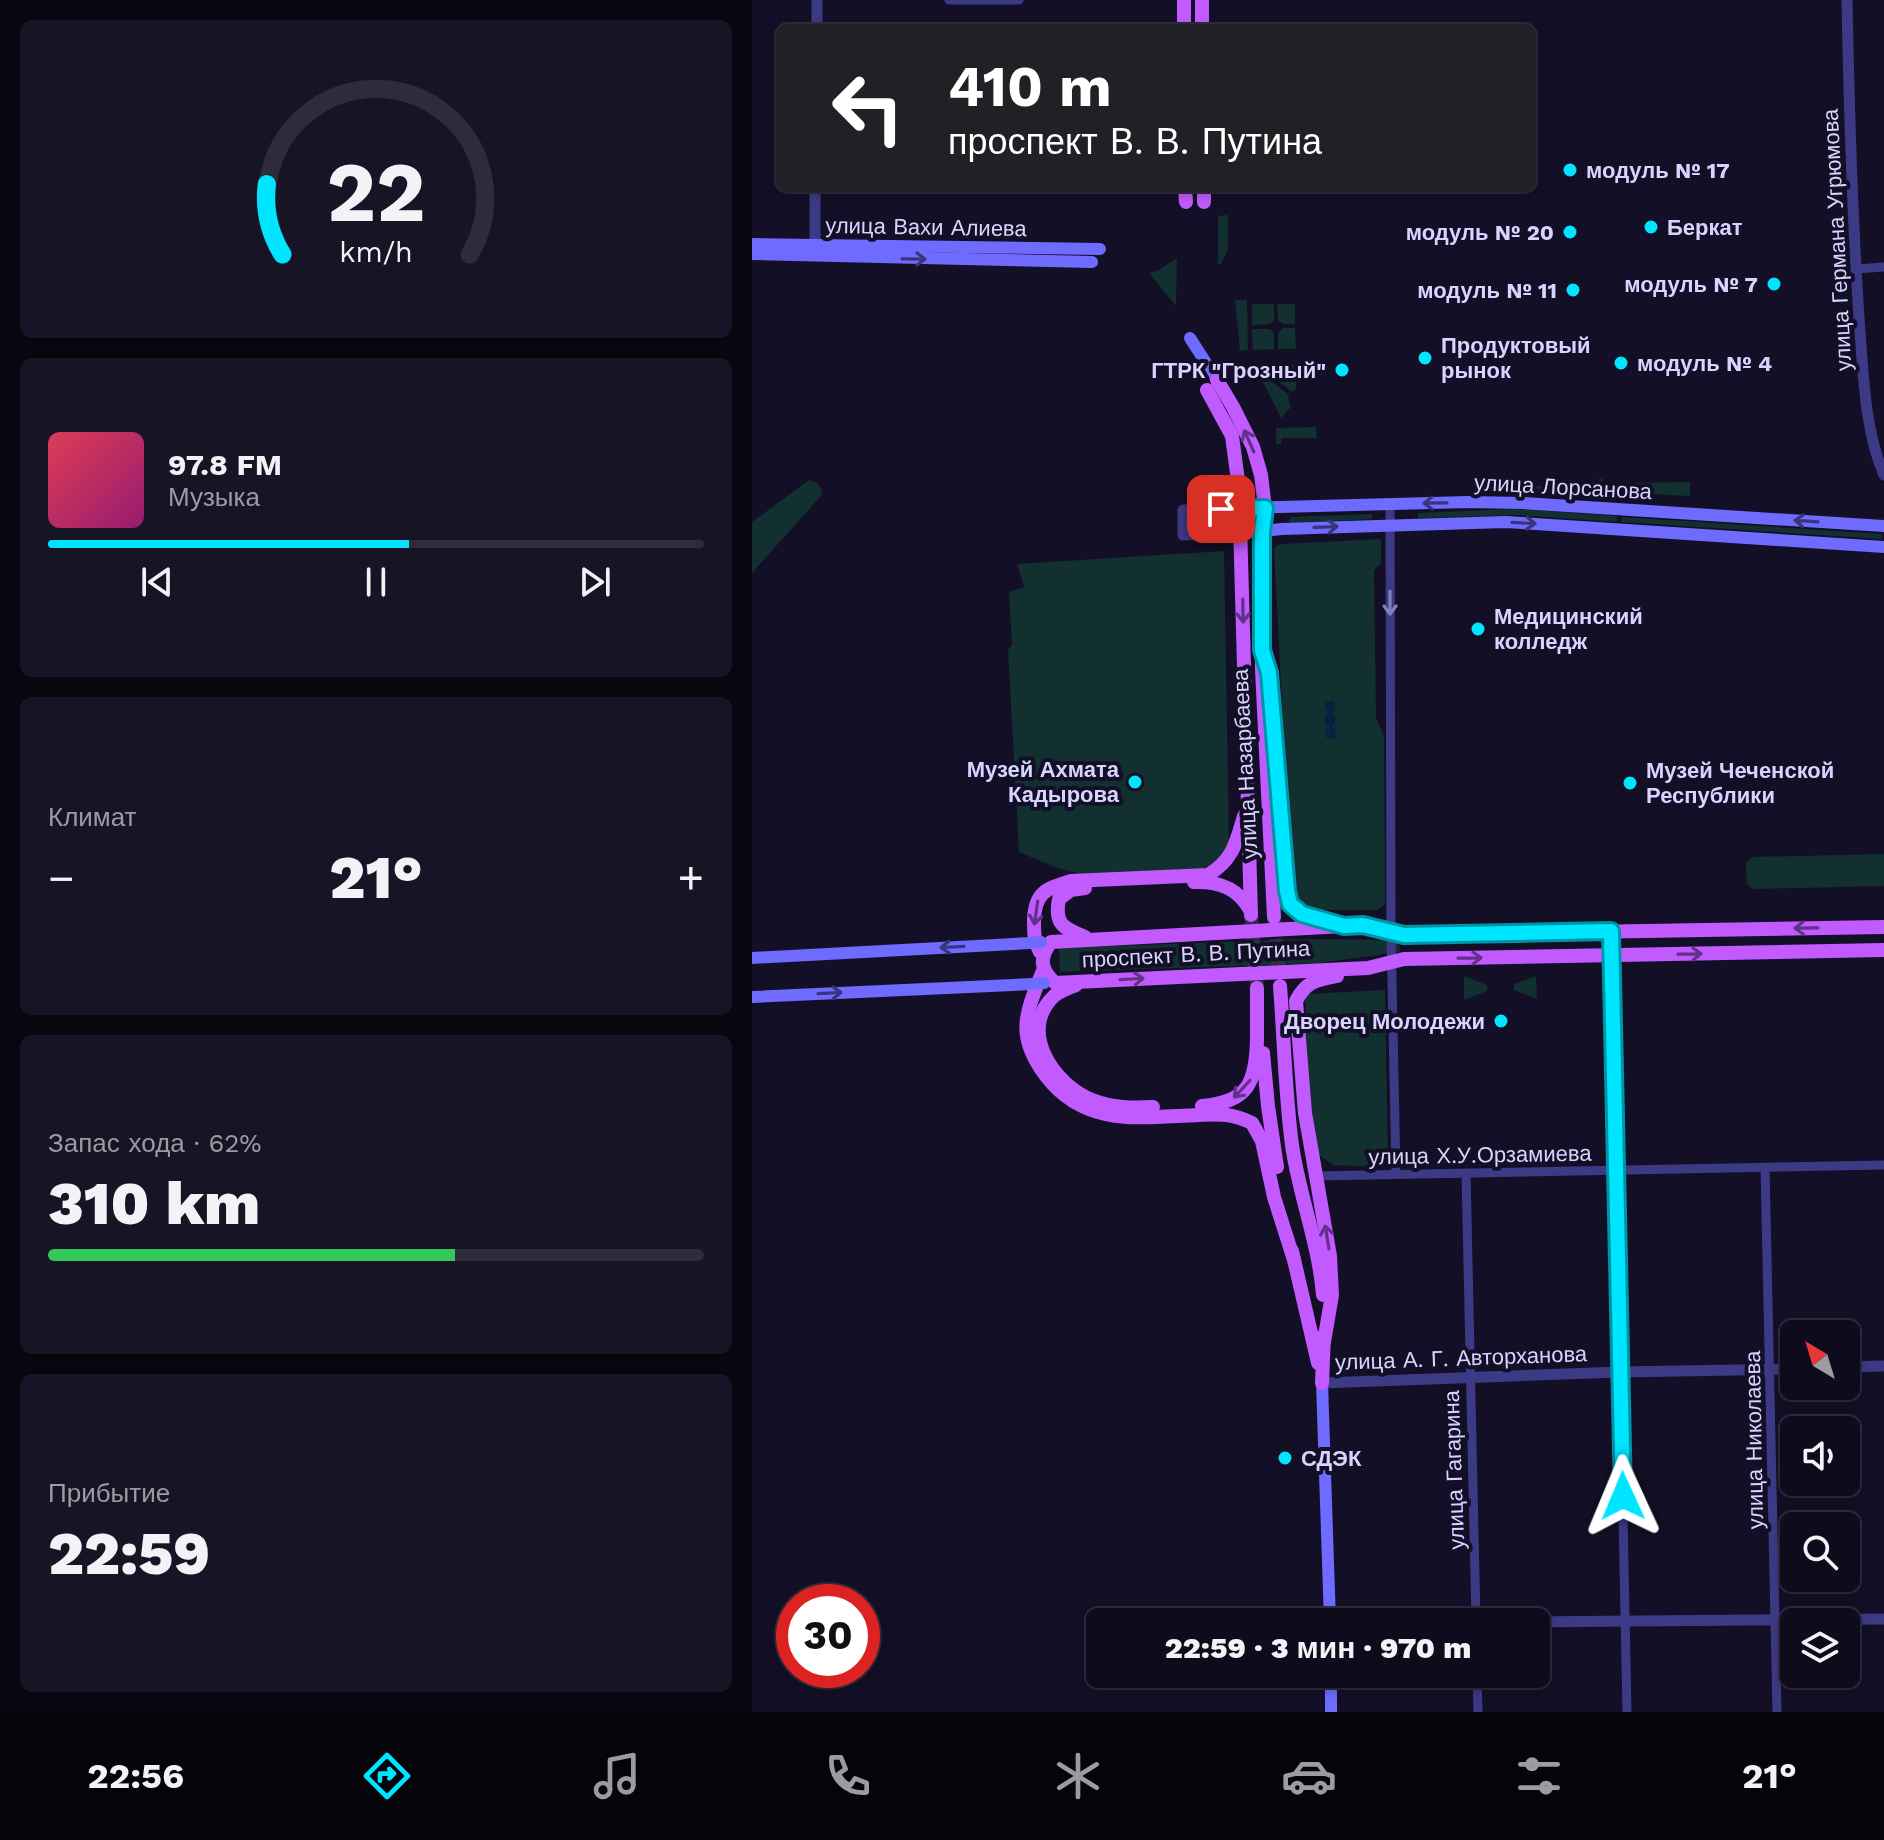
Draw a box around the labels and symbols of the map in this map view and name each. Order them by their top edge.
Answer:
street label: улица Германа Угрюмова [1818,107,1856,372]
place label: модуль № 17 [1586,158,1730,183]
marker: модуль № 17 [1561,161,1579,179]
street label: улица Вахи Алиева [825,213,1028,241]
place label: Беркат [1667,215,1743,240]
marker: Беркат [1642,218,1660,236]
place label: модуль № 20 [1406,220,1554,245]
marker: модуль № 20 [1561,223,1579,241]
one-way arrow [900,251,927,266]
place label: модуль № 7 [1624,272,1758,297]
marker: модуль № 7 [1765,275,1783,293]
place label: модуль № 11 [1417,278,1557,303]
marker: модуль № 11 [1564,281,1582,299]
place label: Продуктовый рынок [1441,333,1591,383]
marker: Продуктовый рынок [1416,349,1434,367]
place label: модуль № 4 [1637,351,1772,376]
marker: модуль № 4 [1612,354,1630,372]
place label: ГТРК "Грозный" [1151,358,1326,383]
marker: ГТРК "Грозный" [1333,361,1351,379]
one-way arrow [1241,429,1256,454]
street label: улица Лорсанова [1473,470,1653,504]
pin [1187,475,1255,543]
one-way arrow [1422,495,1449,511]
one-way arrow [1793,513,1820,528]
one-way arrow [1510,516,1537,531]
one-way arrow [1312,520,1339,535]
one-way arrow [1382,589,1398,616]
one-way arrow [1235,597,1250,624]
place label: Медицинский колледж [1494,604,1643,654]
marker: Медицинский колледж [1469,620,1487,638]
street label: улица Назарбаева [1227,667,1262,860]
place label: Музей Ахмата Кадырова [967,757,1120,807]
place label: Музей Чеченской Республики [1646,758,1834,808]
marker: Музей Ахмата Кадырова [1126,773,1144,791]
marker: Музей Чеченской Республики [1621,774,1639,792]
one-way arrow [1028,899,1043,925]
one-way arrow [1793,920,1820,936]
street label: проспект В. В. Путина [1081,935,1312,972]
one-way arrow [939,940,966,955]
one-way arrow [1676,946,1703,961]
one-way arrow [1456,950,1483,966]
one-way arrow [1119,972,1145,987]
one-way arrow [816,986,843,1001]
place label: Дворец Молодежи [1284,1009,1485,1034]
marker: Дворец Молодежи [1492,1012,1510,1030]
one-way arrow [1234,1079,1252,1099]
street label: улица Х.У.Орзамиева [1368,1141,1593,1169]
one-way arrow [1319,1225,1334,1250]
north arrow [1780,1320,1860,1400]
street label: улица А. Г. Авторханова [1335,1341,1588,1375]
street label: улица Николаева [1740,1350,1768,1530]
street label: улица Гагарина [1439,1389,1469,1550]
place label: СДЭК [1301,1446,1362,1471]
marker: СДЭК [1276,1449,1294,1467]
position arrow [1581,1454,1665,1538]
speed limit sign: 30 [776,1584,880,1688]

